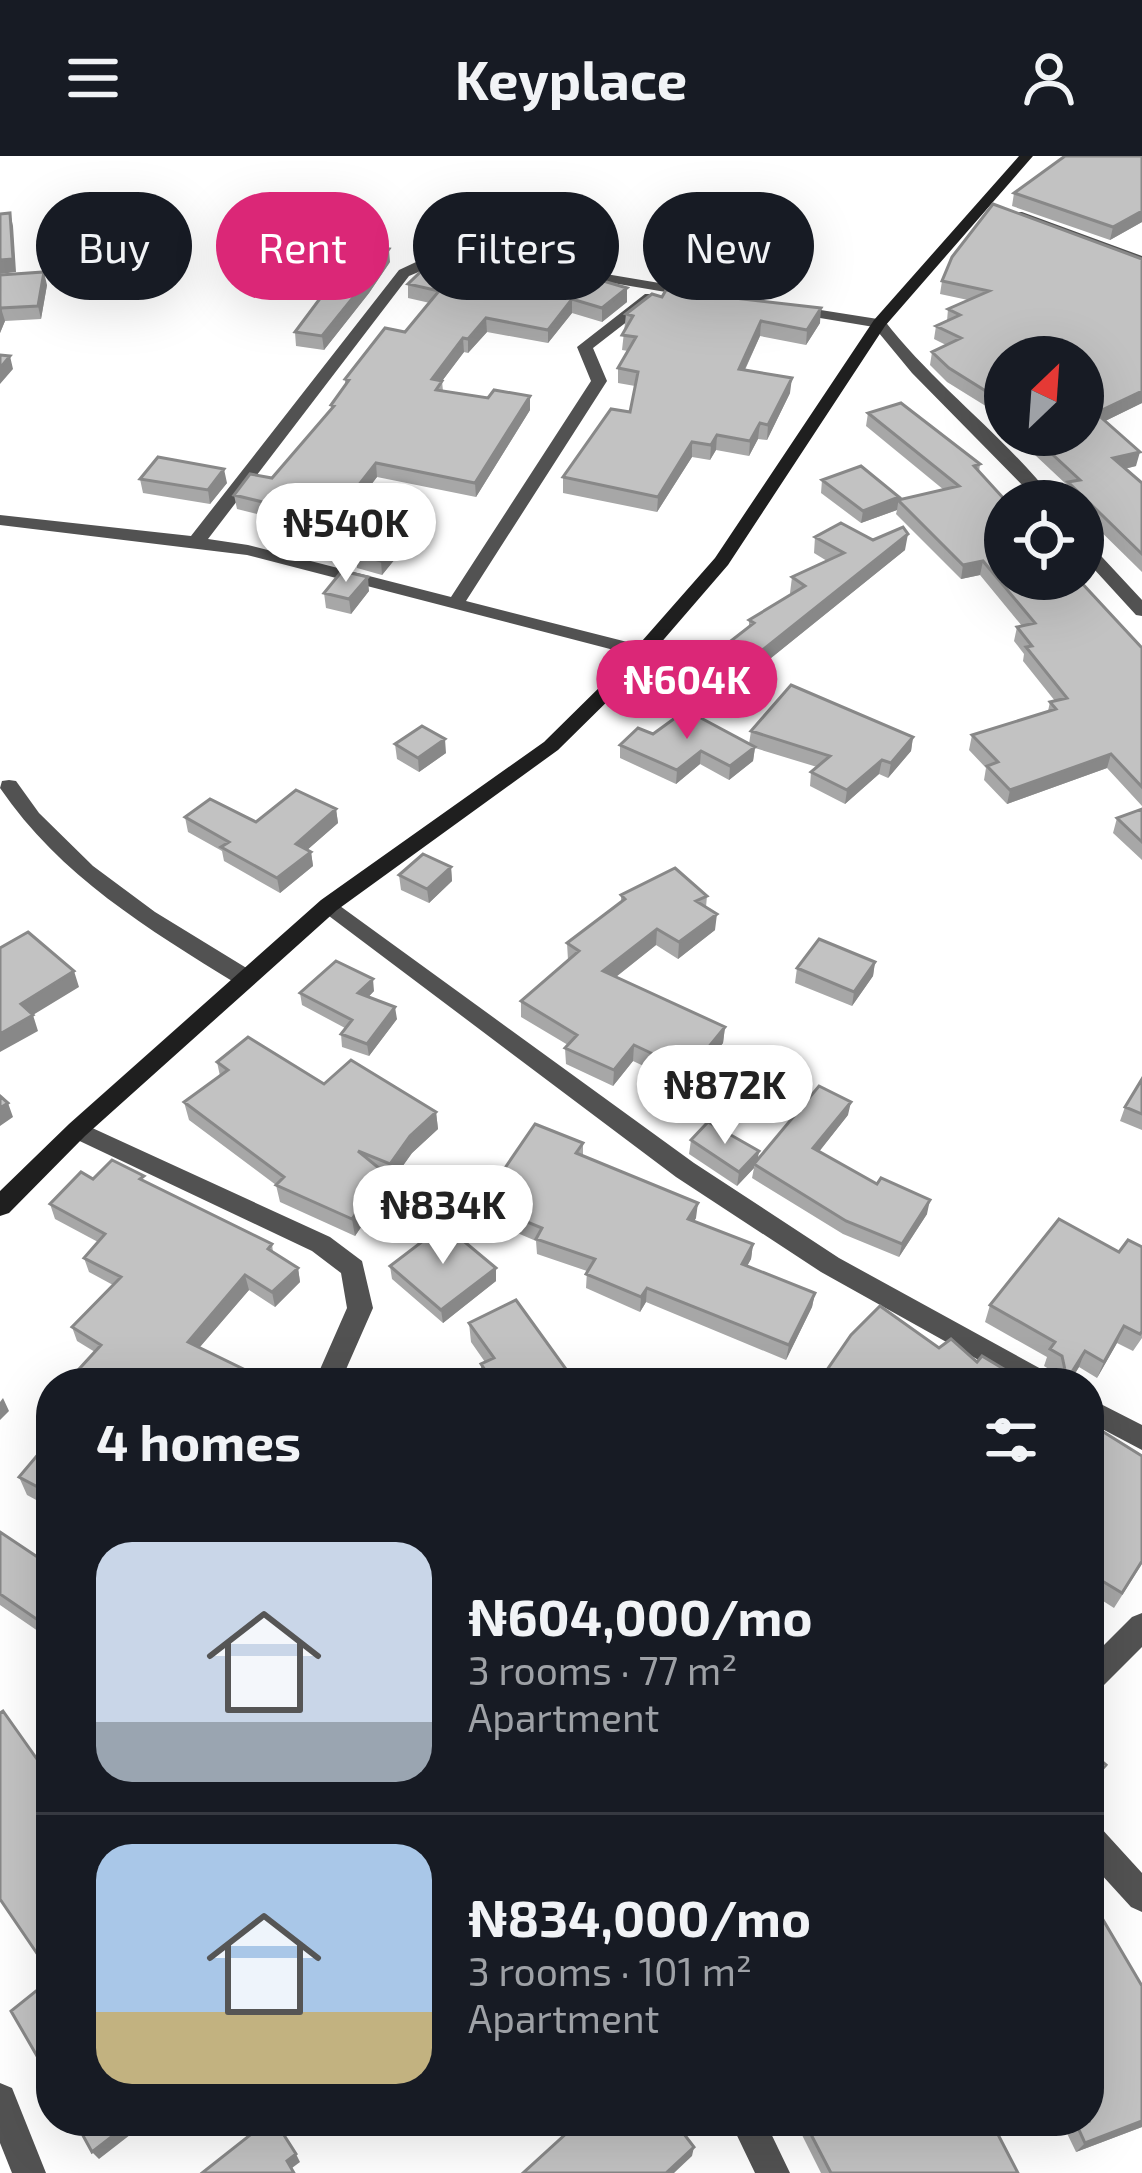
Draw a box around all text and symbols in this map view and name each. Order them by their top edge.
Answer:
icon: menu [60,45,126,111]
icon: person [1016,45,1082,111]
text: Keyplace [455,46,687,111]
chip: Buy [36,192,192,300]
chip: Rent [216,192,389,300]
chip: Filters [413,192,619,300]
chip: New [643,192,814,300]
north arrow [984,336,1104,456]
map controls [984,336,1104,600]
button: locate [984,480,1104,600]
pin: ₦540K [262,483,430,585]
text: ₦540K [283,498,409,545]
pin: ₦604K [603,640,771,742]
text: ₦604K [623,655,751,702]
pin: ₦872K [641,1045,809,1147]
text: ₦872K [664,1060,786,1107]
pin: ₦834K [359,1165,527,1267]
text: ₦834K [380,1180,506,1227]
icon: filters [978,1407,1044,1473]
text: 4 homes [96,1410,301,1471]
text: ₦604,000/mo [468,1585,813,1646]
icon: home [192,1590,336,1734]
text: 3 rooms · 77 m² [468,1646,737,1693]
text: Apartment [468,1693,659,1740]
text: ₦834,000/mo [468,1886,811,1947]
icon: home [192,1892,336,2036]
text: 3 rooms · 101 m² [468,1947,752,1994]
text: Apartment [468,1994,659,2041]

